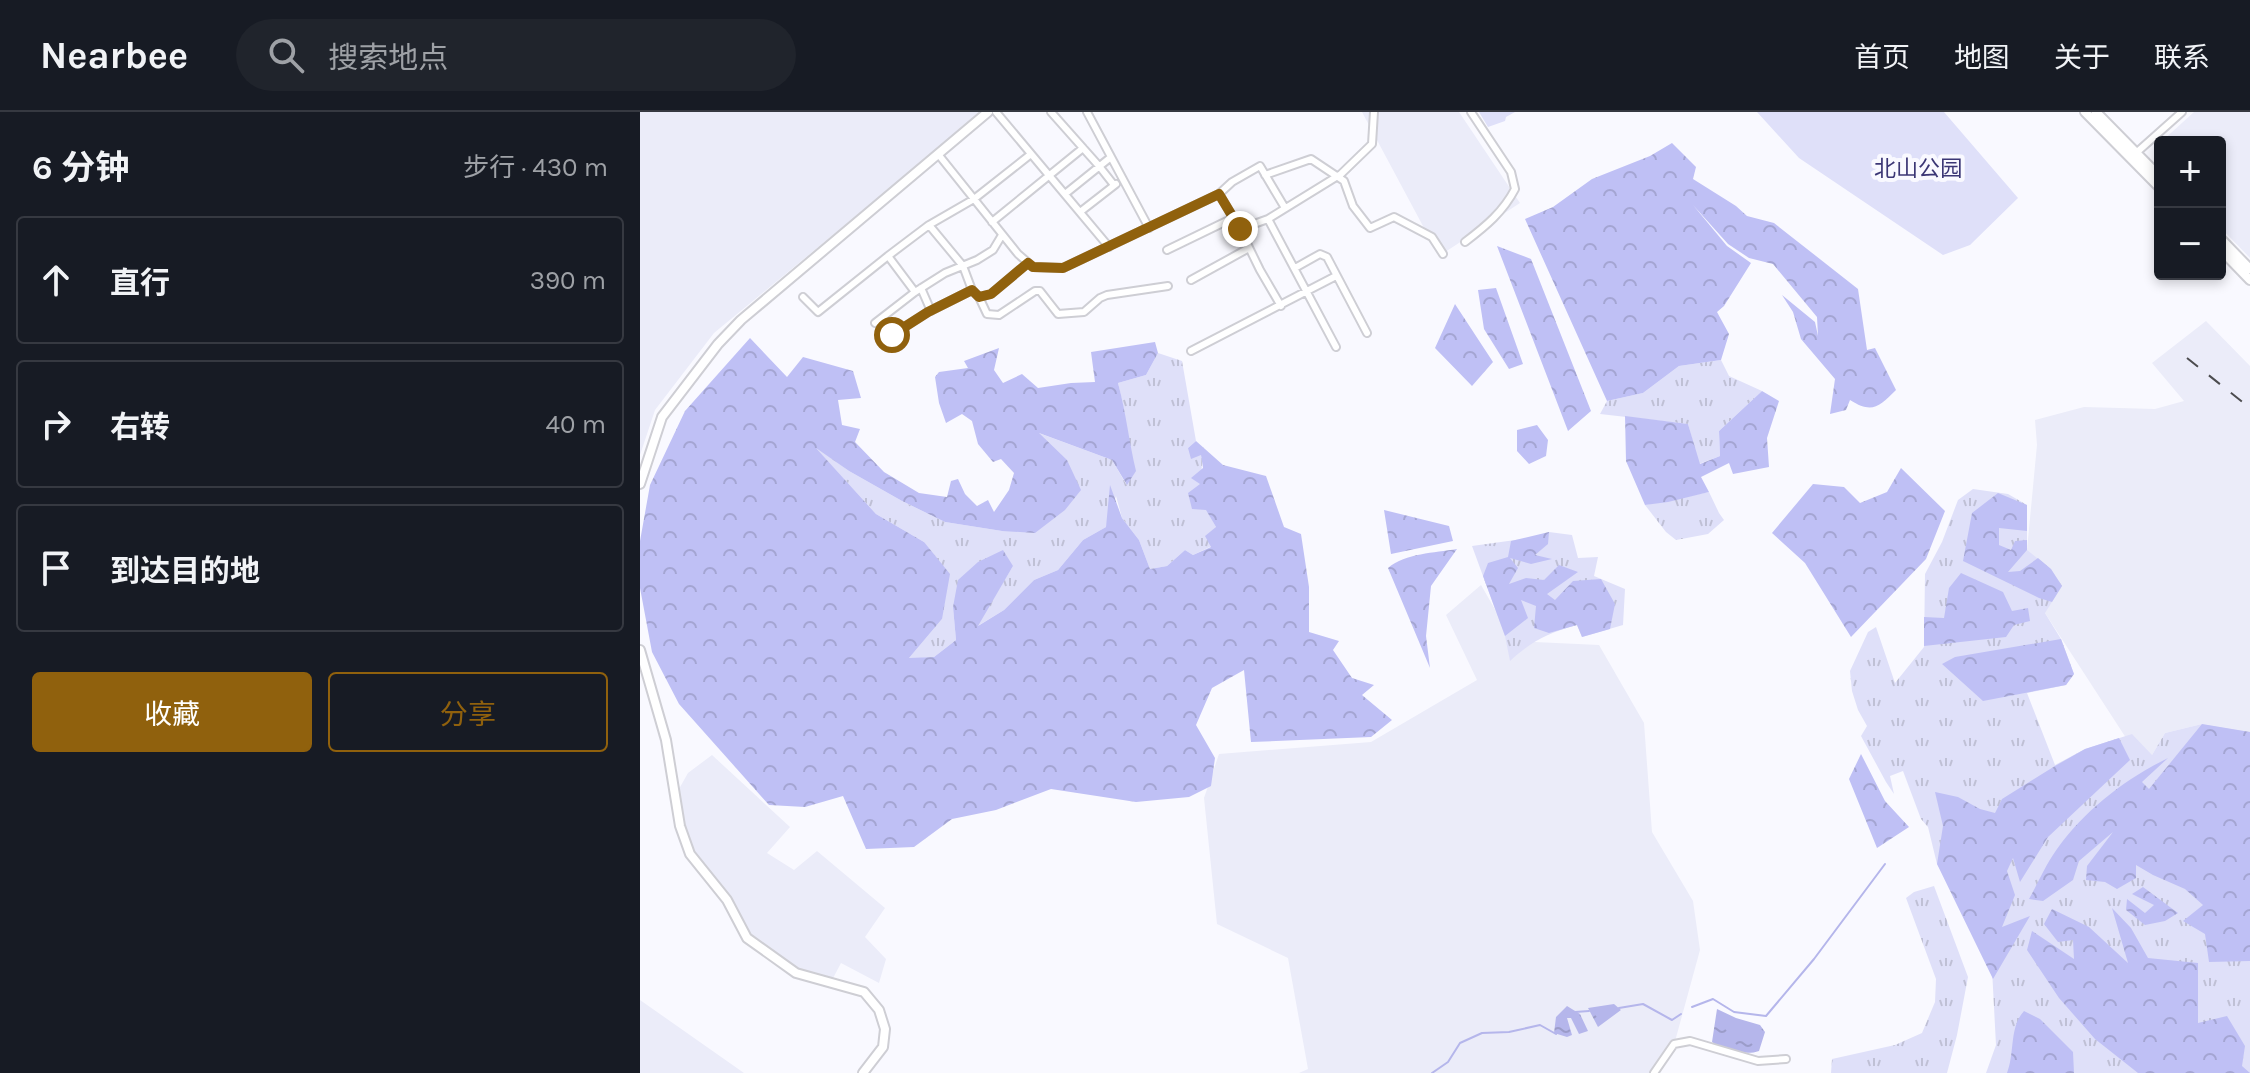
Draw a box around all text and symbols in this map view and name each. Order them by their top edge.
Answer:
search box [236,19,796,91]
text: Nearbee [40,33,188,78]
icon: search [264,33,308,77]
text: 搜索地点 [328,40,448,76]
text: 首页 [1854,41,1910,74]
text: 地图 [1954,41,2010,74]
text: 关于 [2054,41,2110,74]
text: 联系 [2154,41,2210,74]
map controls [2154,136,2226,280]
button: + [2154,136,2226,208]
text: 6 分钟 [32,148,129,188]
text: 步行 · 430 m [463,152,608,183]
park label: 北山公园 [1874,156,1962,182]
button: − [2154,208,2226,280]
route end [1222,211,1258,247]
icon: ahead [34,258,78,302]
text: 直行 [110,265,170,301]
text: 390 m [530,265,606,296]
route start [874,317,910,353]
icon: right [34,402,78,446]
text: 右转 [110,409,170,445]
text: 40 m [546,409,606,440]
icon: arrive [34,546,78,590]
text: 到达目的地 [110,553,260,589]
button: 收藏 [32,672,312,752]
button: 分享 [328,672,608,752]

